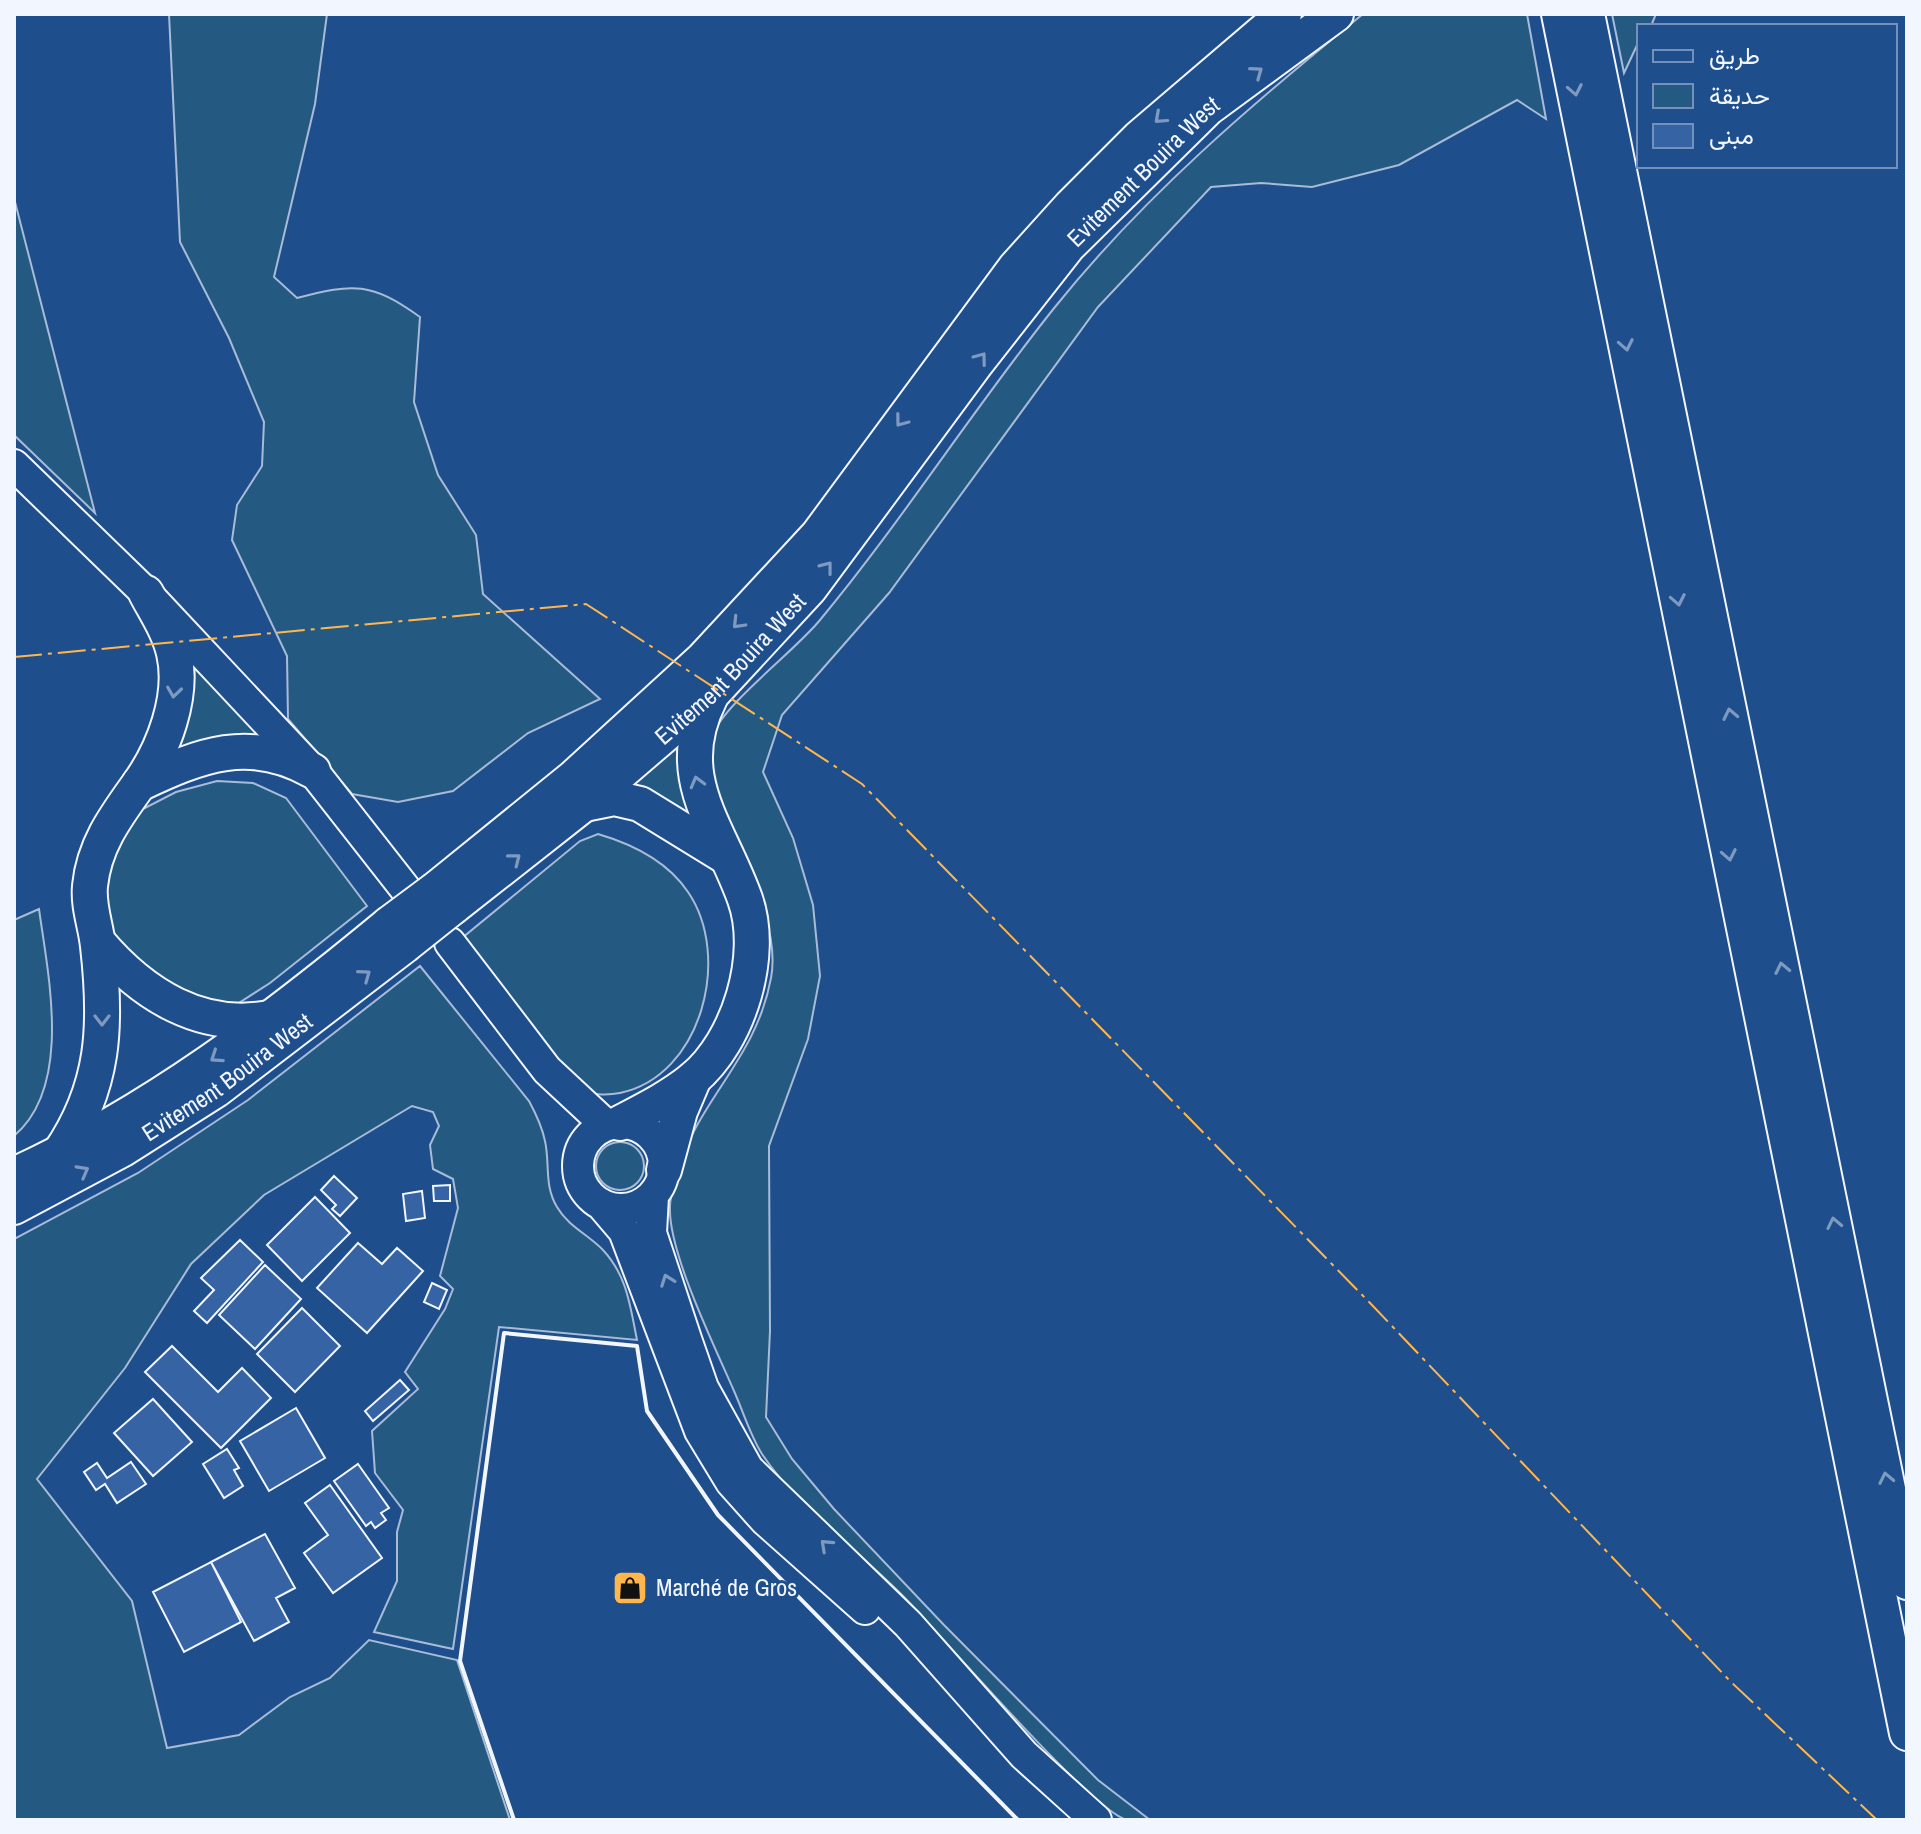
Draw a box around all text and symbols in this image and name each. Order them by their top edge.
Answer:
legend [1637,24,1897,168]
text: طريق [1709,39,1760,71]
one-way arrow [1249,67,1263,81]
text: حديقة [1709,79,1770,111]
one-way arrow [1565,84,1582,97]
street label: Evitement Bouira West [1059,88,1226,253]
one-way arrow [1155,109,1170,123]
text: مبنى [1709,119,1754,151]
one-way arrow [1617,338,1634,352]
one-way arrow [971,352,985,367]
one-way arrow [896,413,910,427]
one-way arrow [817,562,832,577]
street label: Evitement Bouira West [647,585,813,751]
one-way arrow [1668,593,1685,607]
one-way arrow [732,614,747,628]
one-way arrow [166,685,183,699]
one-way arrow [1722,707,1739,721]
one-way arrow [690,775,707,789]
one-way arrow [1720,848,1737,862]
one-way arrow [506,854,521,868]
one-way arrow [1774,962,1791,976]
one-way arrow [357,971,371,985]
street label: Evitement Bouira West [135,1005,319,1148]
one-way arrow [93,1014,111,1027]
one-way arrow [211,1048,225,1063]
one-way arrow [74,1165,89,1181]
one-way arrow [1826,1217,1843,1230]
one-way arrow [660,1273,677,1287]
one-way arrow [1878,1472,1895,1485]
one-way arrow [820,1541,835,1555]
shop icon: Marché de Gros [611,1569,649,1607]
place label: Marché de Gros [656,1571,797,1603]

